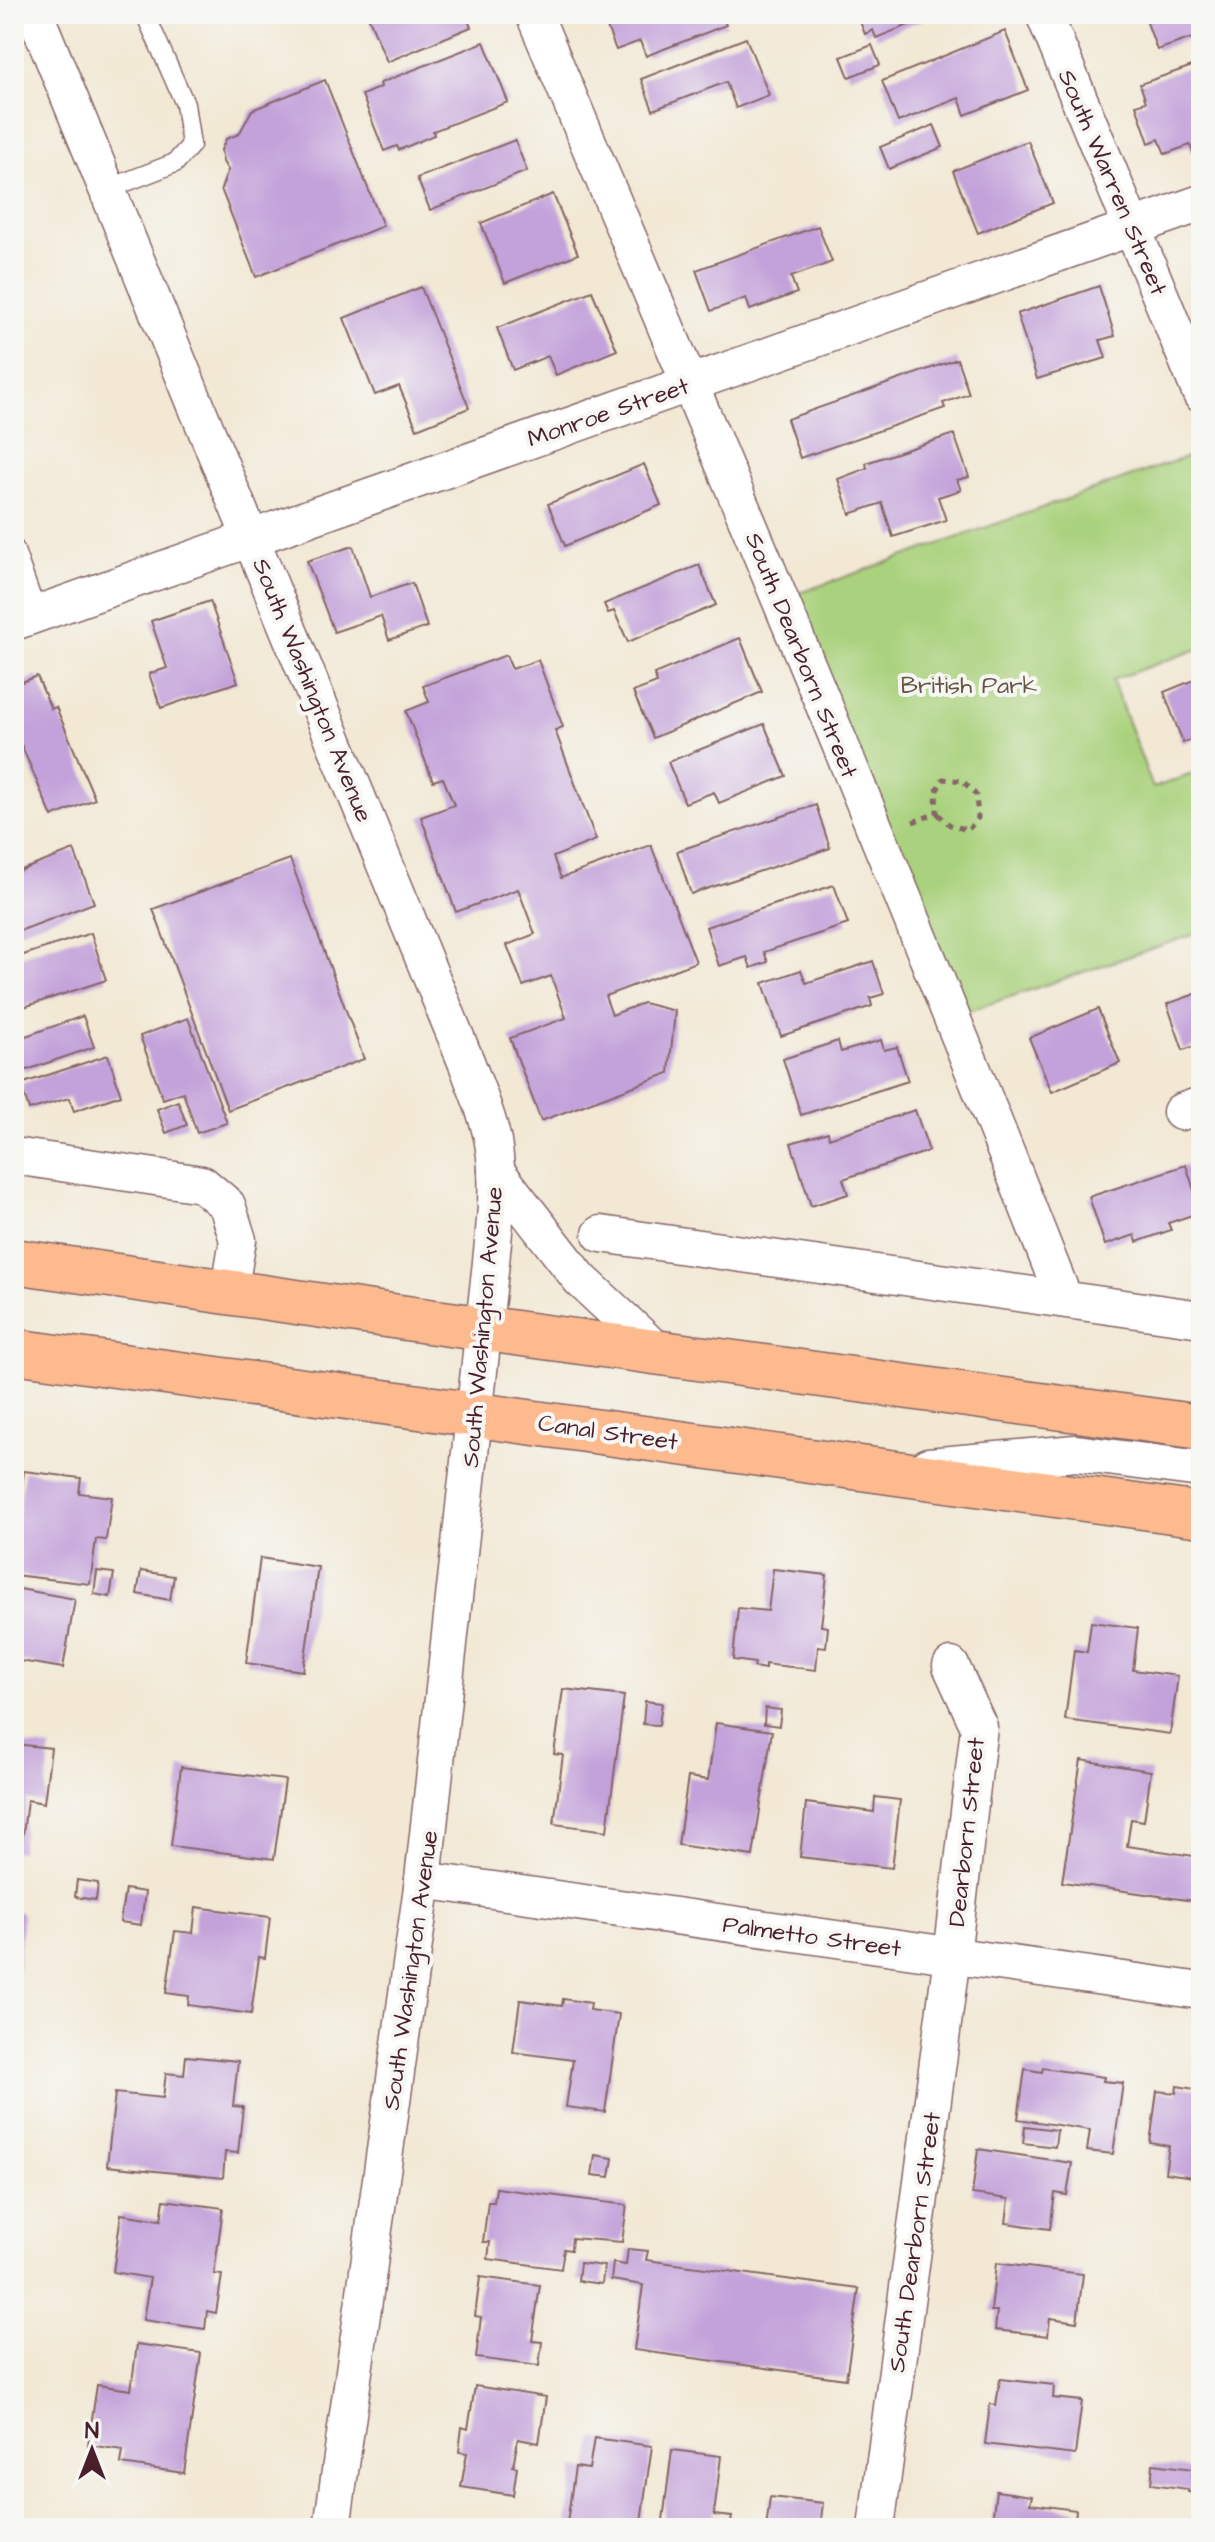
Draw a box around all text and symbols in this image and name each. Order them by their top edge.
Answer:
street label: South Warren Street [1049,64,1175,301]
street label: Monroe Street [523,369,694,456]
street label: South Dearborn Street [736,527,866,784]
street label: South Washington Avenue [243,553,381,828]
park label: British Park [901,669,1037,703]
street label: South Washington Avenue [454,1185,513,1469]
street label: Canal Street [536,1406,680,1460]
street label: Dearborn Street [940,1736,994,1928]
street label: South Washington Avenue [375,1828,448,2112]
street label: Palmetto Street [721,1908,903,1966]
street label: South Dearborn Street [880,2110,950,2374]
north arrow [52,2410,132,2490]
text: N [85,2416,99,2447]

